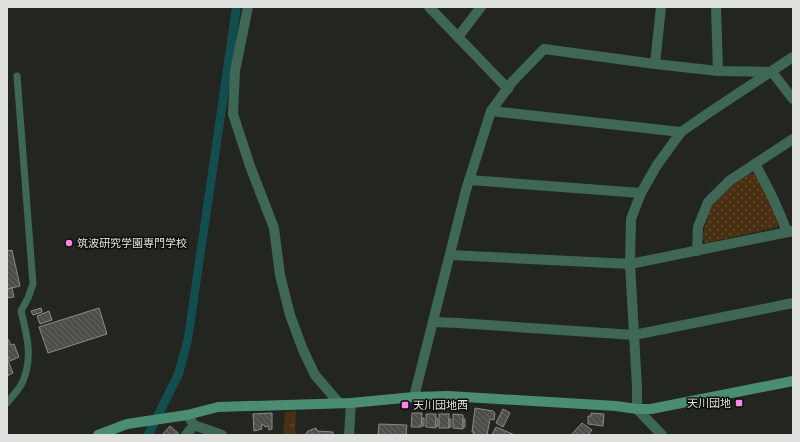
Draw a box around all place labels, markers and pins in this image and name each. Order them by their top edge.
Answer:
place label: 筑波研究学園専門学校 [77,237,187,250]
marker: 筑波研究学園専門学校 [64,238,74,248]
place label: 天川団地 [687,397,731,410]
marker: 天川団地 [734,398,744,408]
place label: 天川団地西 [413,399,468,412]
marker: 天川団地西 [400,400,410,410]

